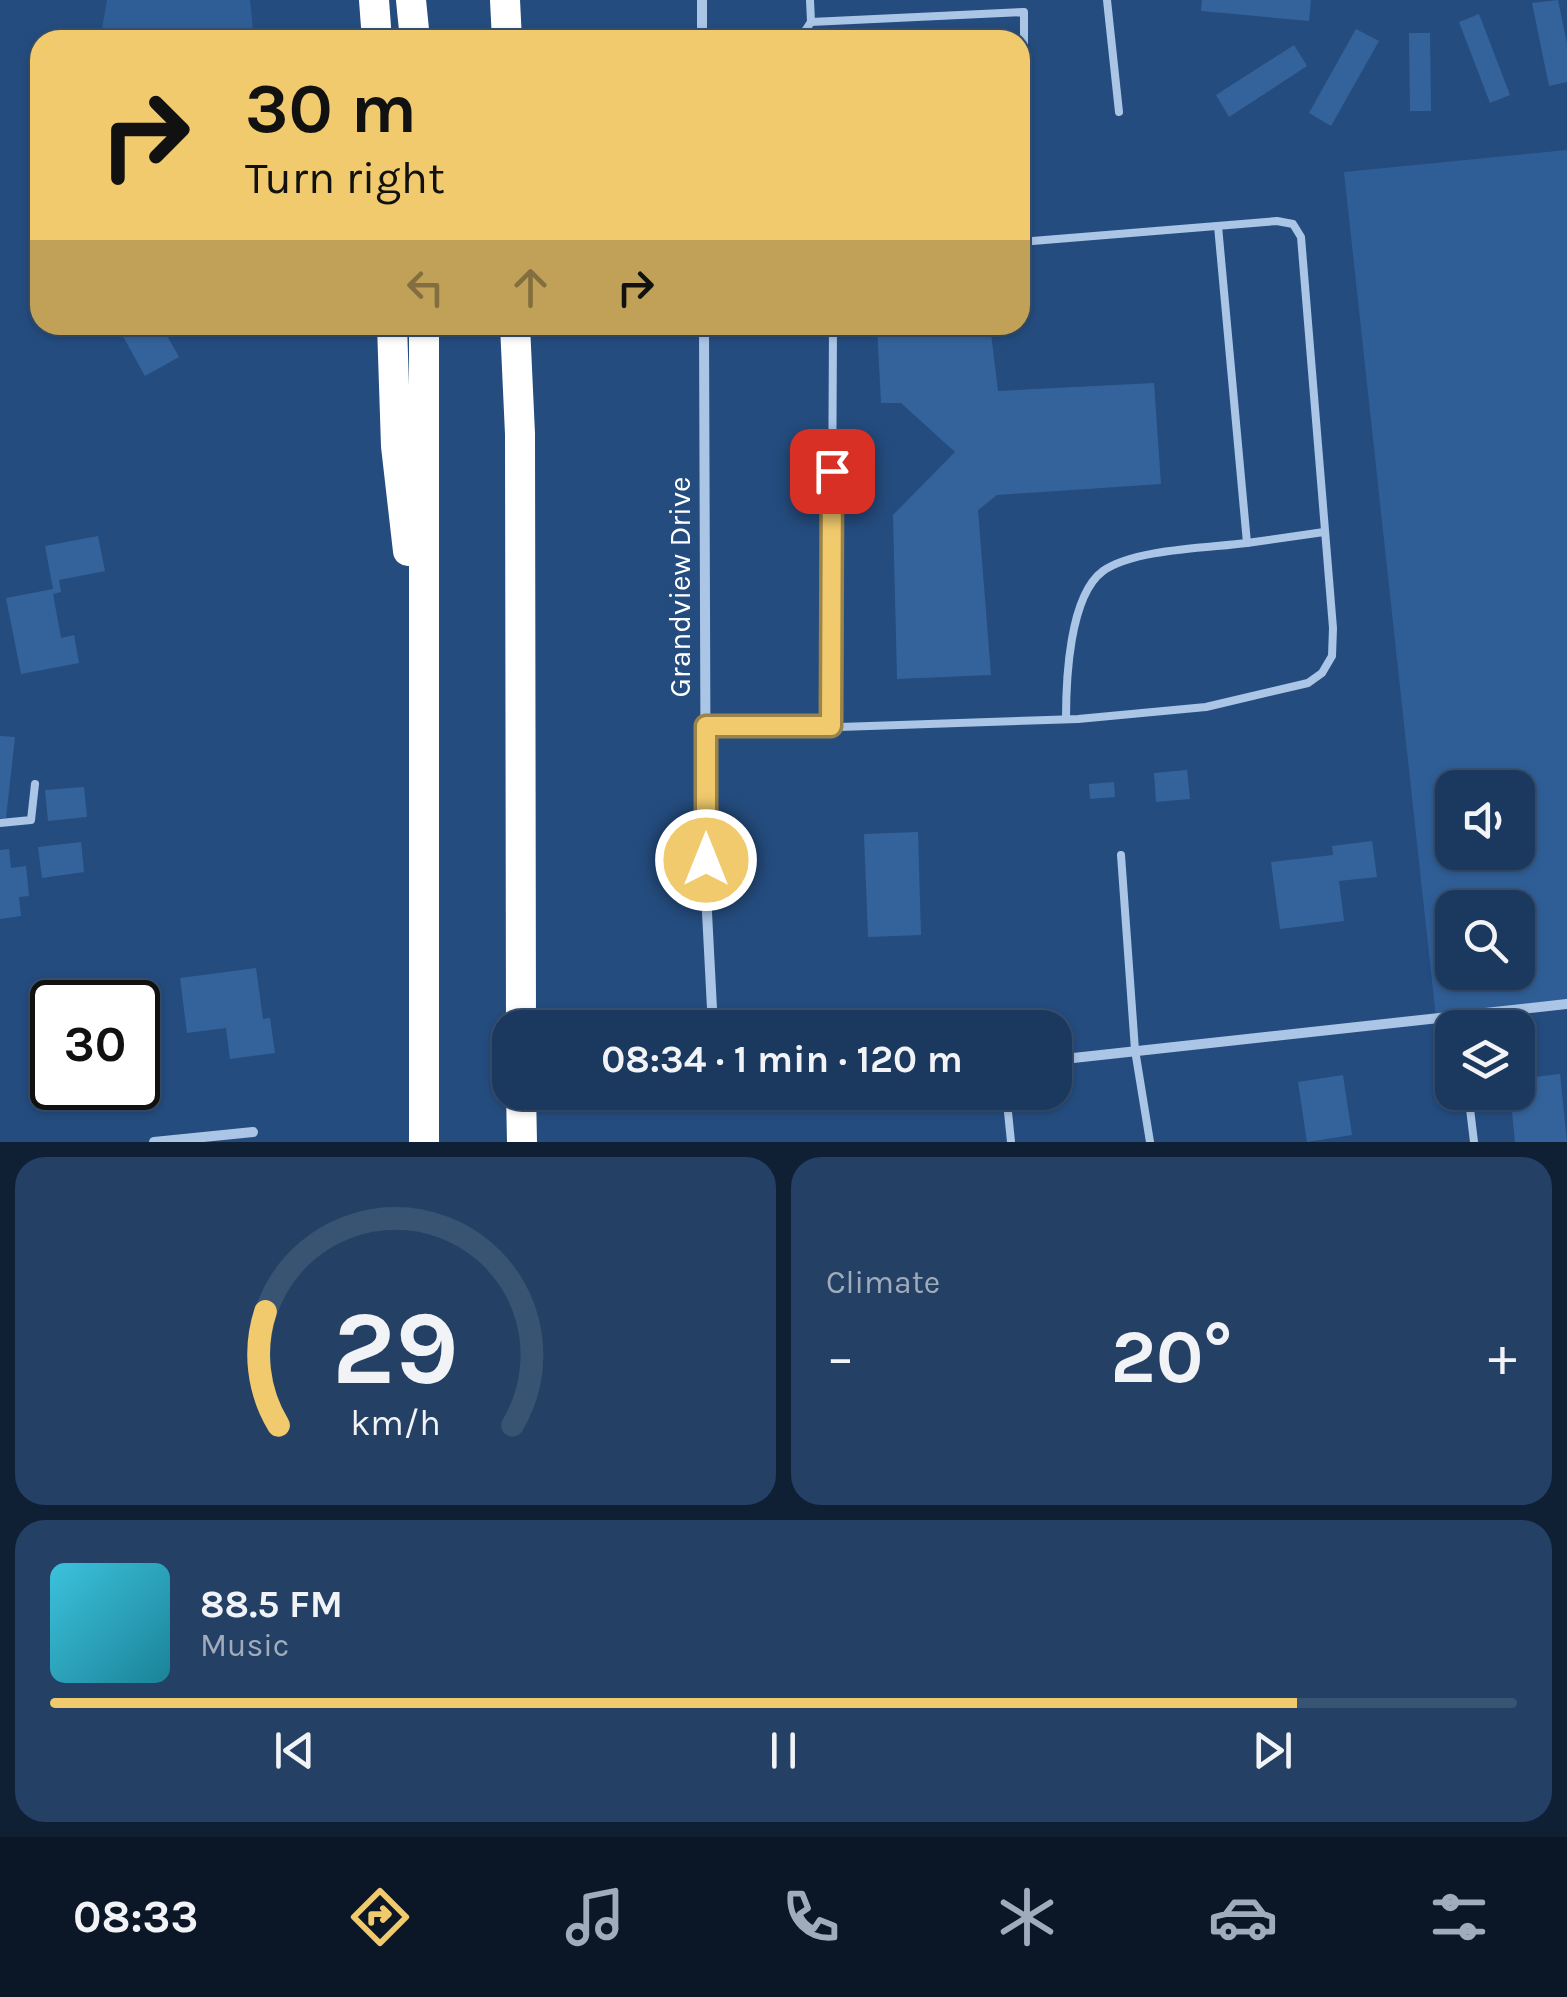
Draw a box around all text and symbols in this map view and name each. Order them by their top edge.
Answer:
text: 30 m [245,68,417,150]
icon: right [80,70,210,200]
text: Turn right [245,152,445,204]
icon: left [398,260,453,315]
icon: ahead [503,260,558,315]
icon: right [608,260,663,315]
pin [790,429,875,514]
icon: arrive [805,444,860,499]
street label: Grandview Drive [662,477,698,697]
map controls [1435,770,1535,1110]
button: sound [1435,770,1535,870]
position arrow [654,808,758,912]
button: search [1435,890,1535,990]
speed limit sign: 30 [30,980,160,1110]
button: layers [1435,1010,1535,1110]
text: 08:34 · 1 min · 120 m [601,1037,963,1082]
text: Climate [826,1264,940,1301]
text: 29 [332,1288,459,1409]
text: 20° [1111,1313,1232,1401]
text: − [826,1325,855,1389]
text: + [1488,1325,1517,1389]
text: km/h [350,1402,441,1444]
text: 88.5 FM [200,1582,343,1627]
text: Music [200,1627,289,1664]
icon: previous [267,1723,322,1778]
icon: pause [756,1723,811,1778]
icon: next [1245,1723,1300,1778]
icon: directions [345,1882,415,1952]
icon: music [560,1882,630,1952]
icon: phone [776,1882,846,1952]
icon: climate [992,1882,1062,1952]
icon: car [1208,1882,1278,1952]
icon: filters [1424,1882,1494,1952]
text: 08:33 [73,1891,199,1943]

